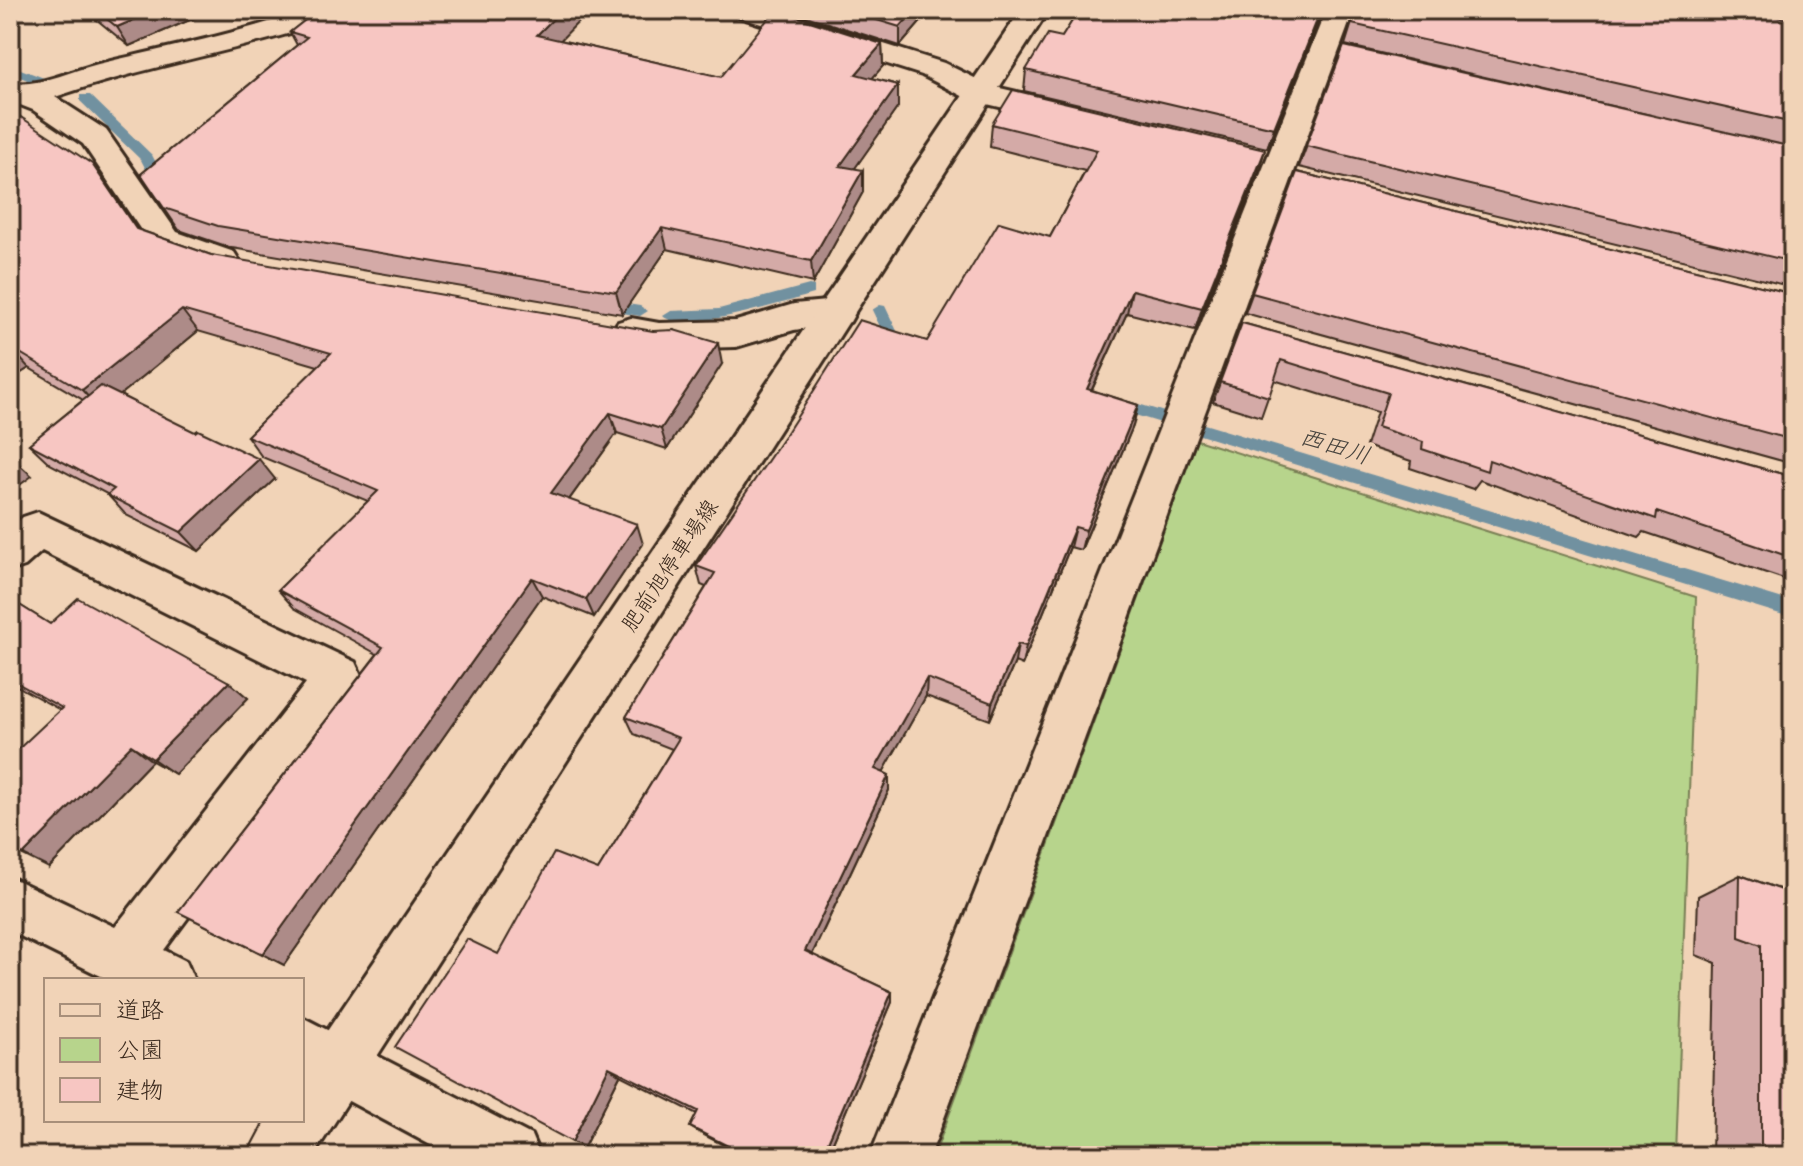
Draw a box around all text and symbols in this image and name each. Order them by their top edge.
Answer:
water label: 西田川 [1294,418,1375,477]
street label: 肥前旭停車場線 [614,493,729,640]
legend [44,978,304,1122]
text: 道路 [116,992,164,1031]
text: 公園 [116,1032,164,1071]
text: 建物 [116,1072,164,1111]

